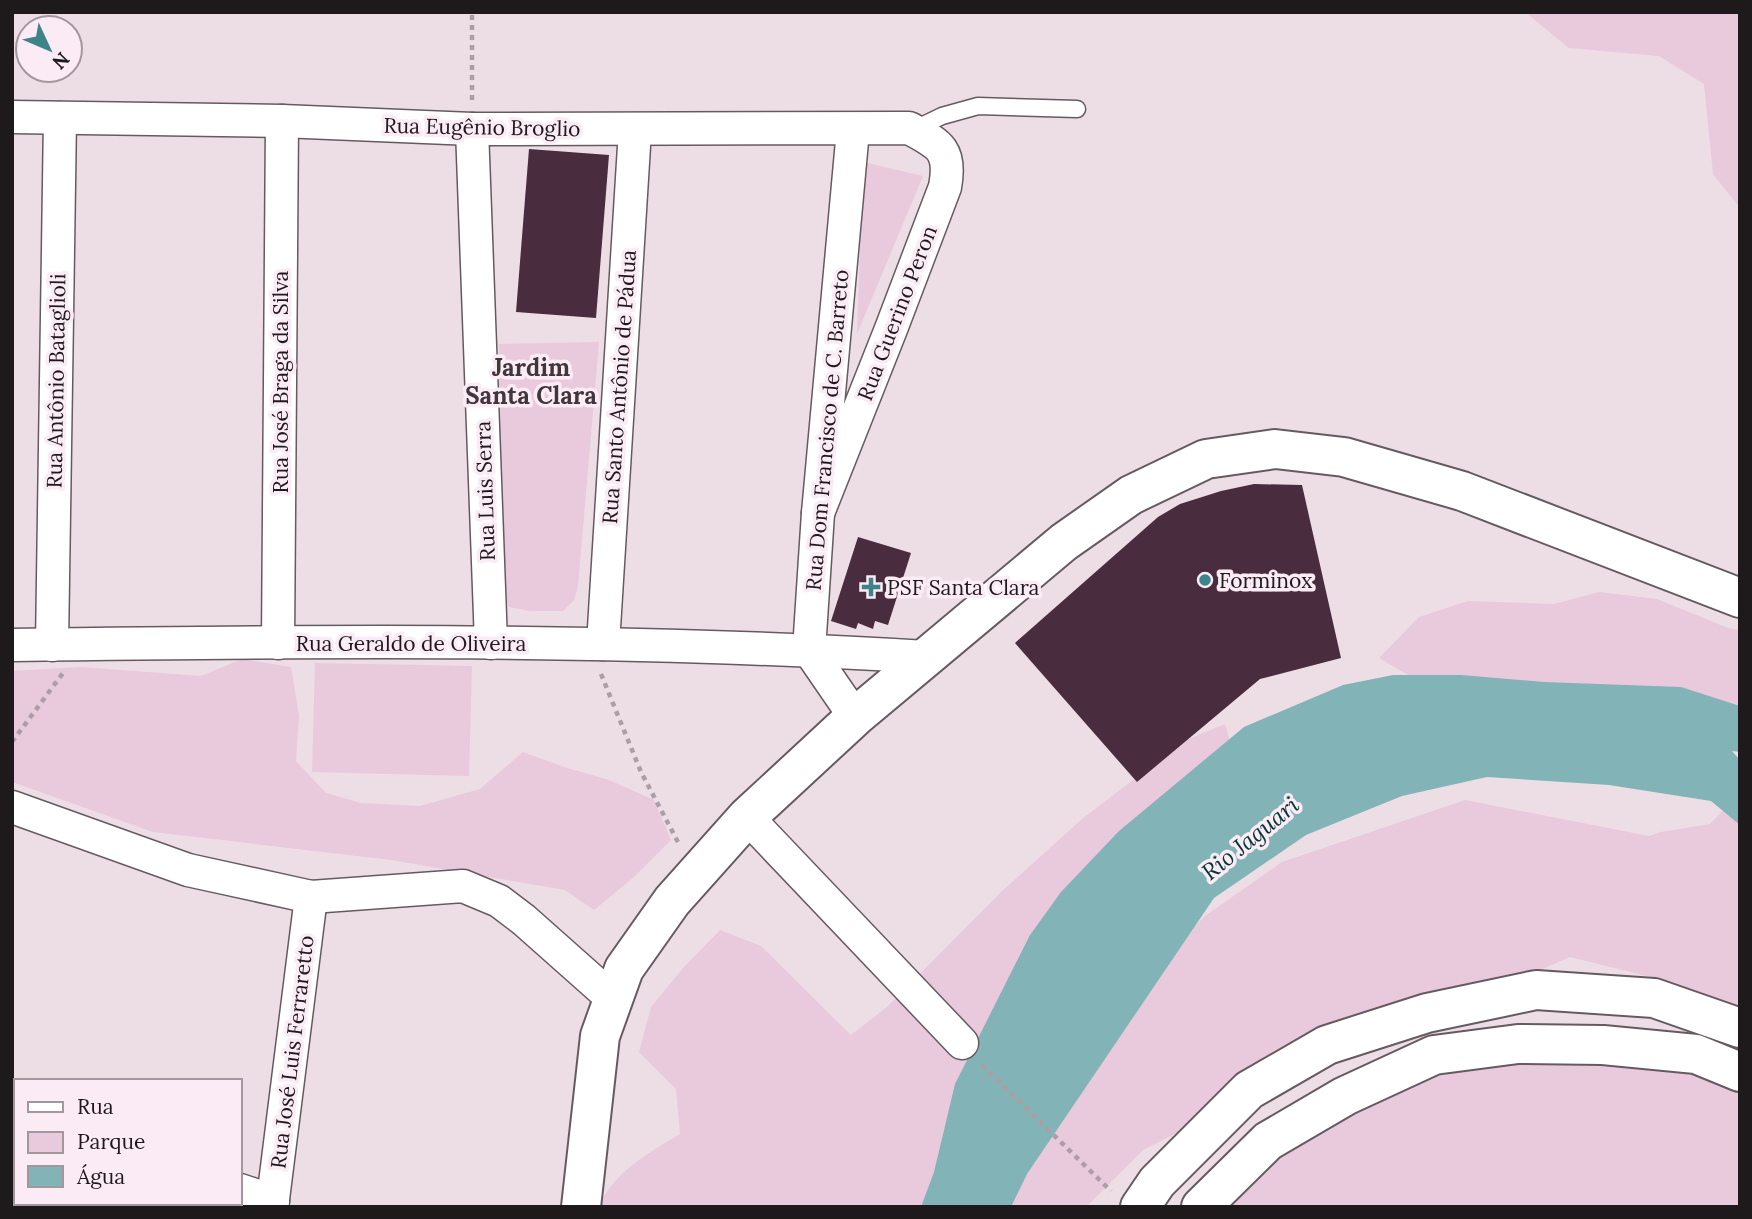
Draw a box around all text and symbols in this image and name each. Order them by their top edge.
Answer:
north arrow [14,14,84,84]
text: N [47,47,75,75]
street label: Rua Eugênio Broglio [383,112,581,142]
street label: Rua Guerino Peron [851,221,943,404]
street label: Rua Santo Antônio de Pádua [596,249,642,525]
street label: Rua Dom Francisco de C. Barreto [800,268,854,592]
street label: Rua José Braga da Silva [267,270,294,493]
street label: Rua Antônio Bataglioli [41,273,71,489]
district label: Jardim Santa Clara [465,352,597,411]
street label: Rua Luis Serra [469,420,501,561]
place label: Forminox [1219,567,1312,594]
marker: Forminox [1197,572,1213,588]
place label: PSF Santa Clara [887,574,1040,601]
marker: PSF Santa Clara [861,577,881,597]
street label: Rua Geraldo de Oliveira [296,630,526,657]
water label: Rio Jaguari [1196,790,1305,886]
street label: Rua José Luis Ferraretto [264,934,320,1170]
legend [14,1079,242,1205]
text: Rua [77,1093,114,1120]
text: Parque [77,1128,145,1155]
text: Água [76,1163,125,1190]

